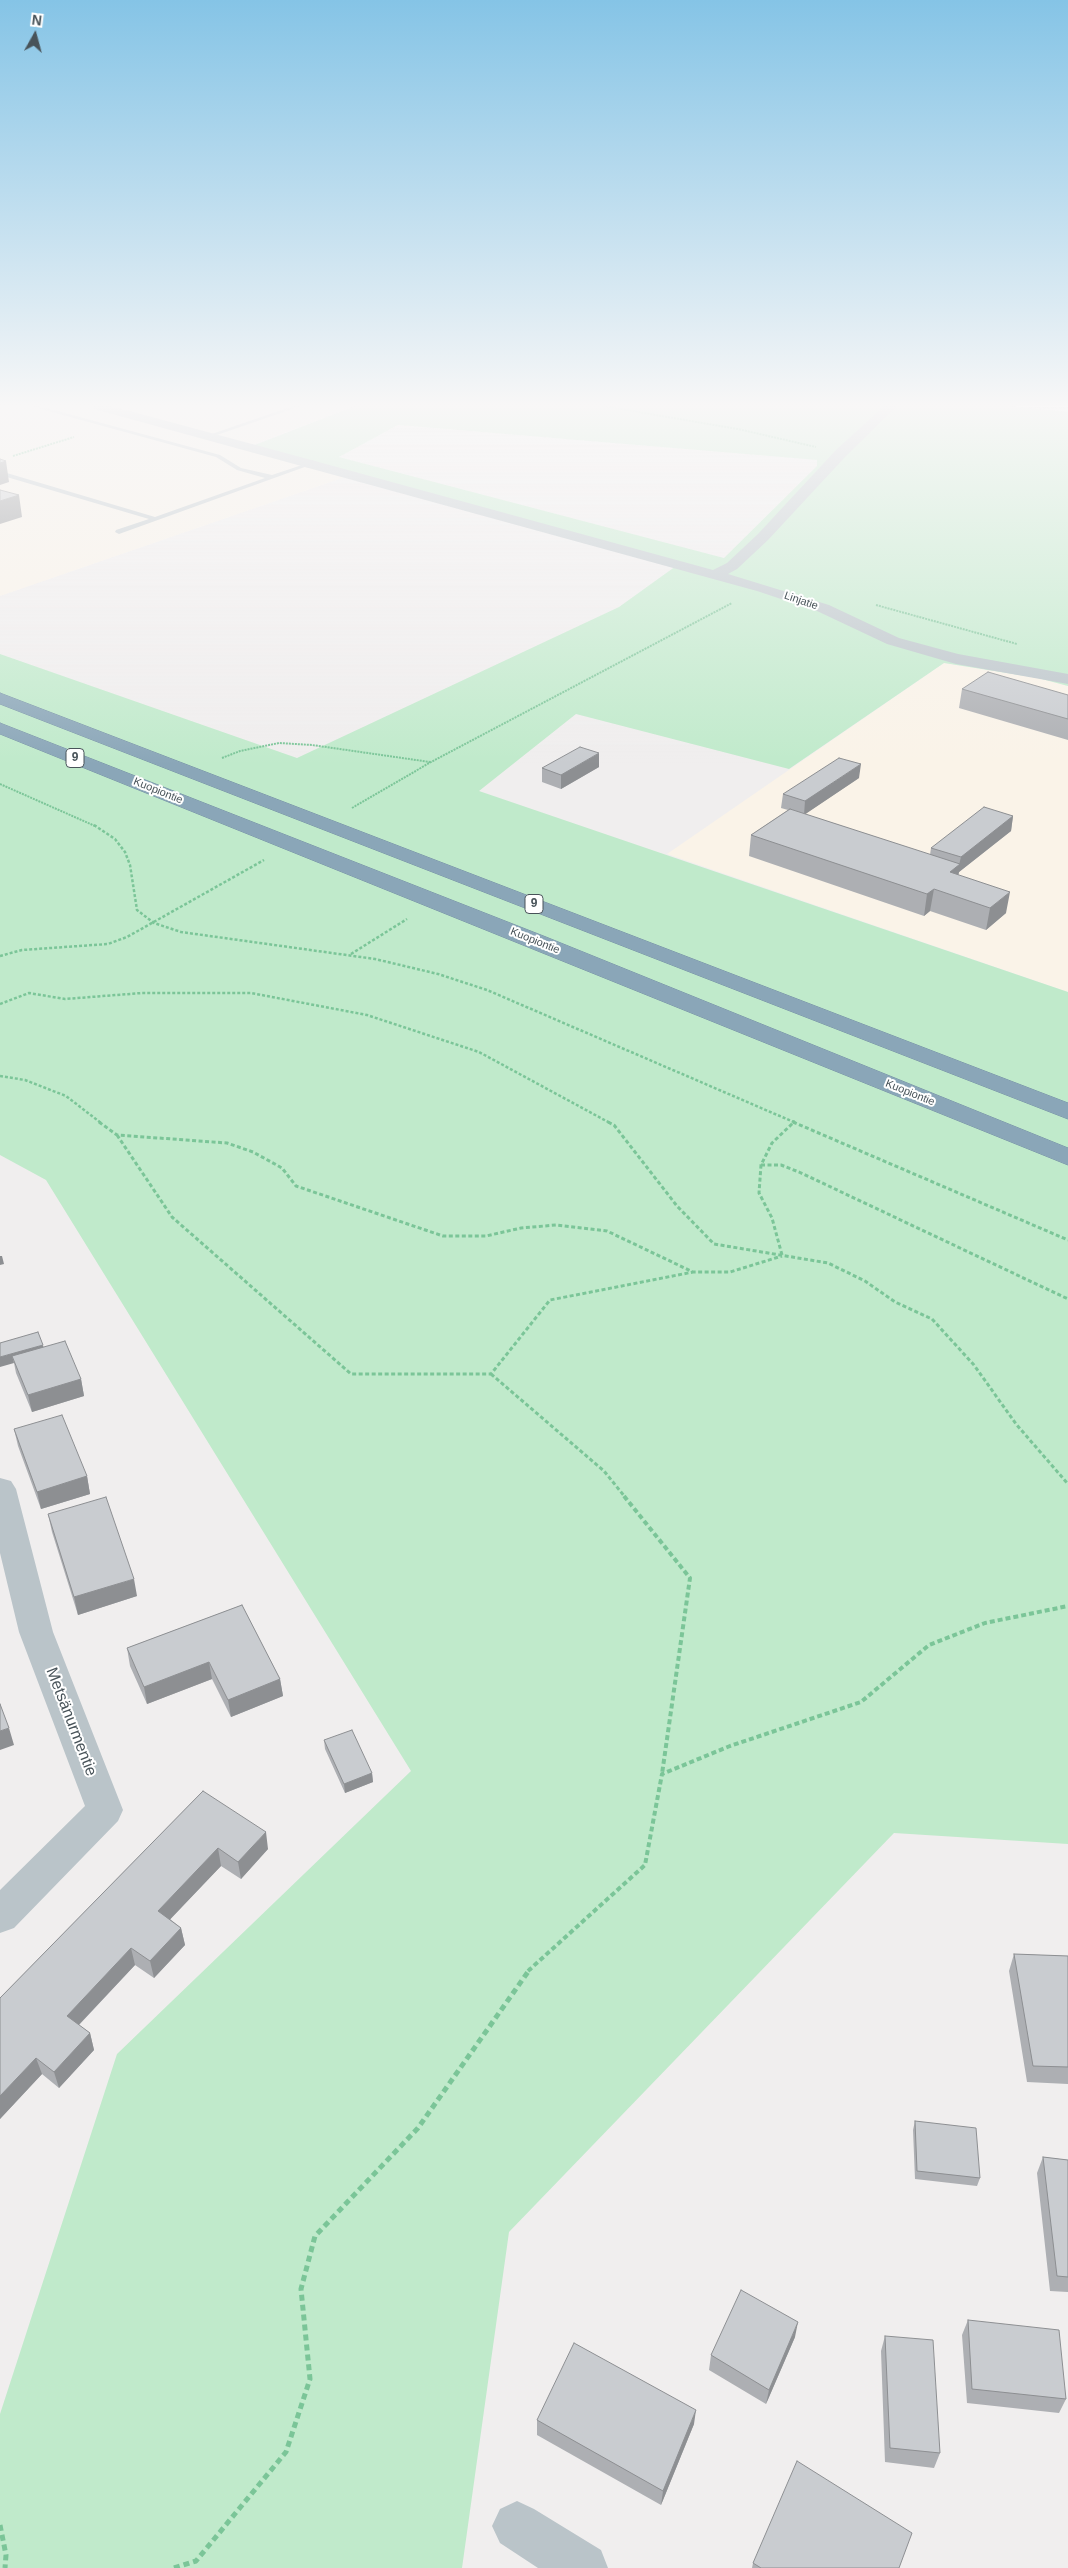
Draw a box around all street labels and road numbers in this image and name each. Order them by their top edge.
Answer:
street label: Linjatie [782,589,820,613]
road number: 9 [66,748,84,768]
street label: Kuopiontie [131,775,185,807]
road number: 9 [525,894,543,914]
street label: Kuopiontie [508,925,562,957]
street label: Kuopiontie [883,1077,937,1109]
street label: Metsänurmentie [41,1665,101,1779]

